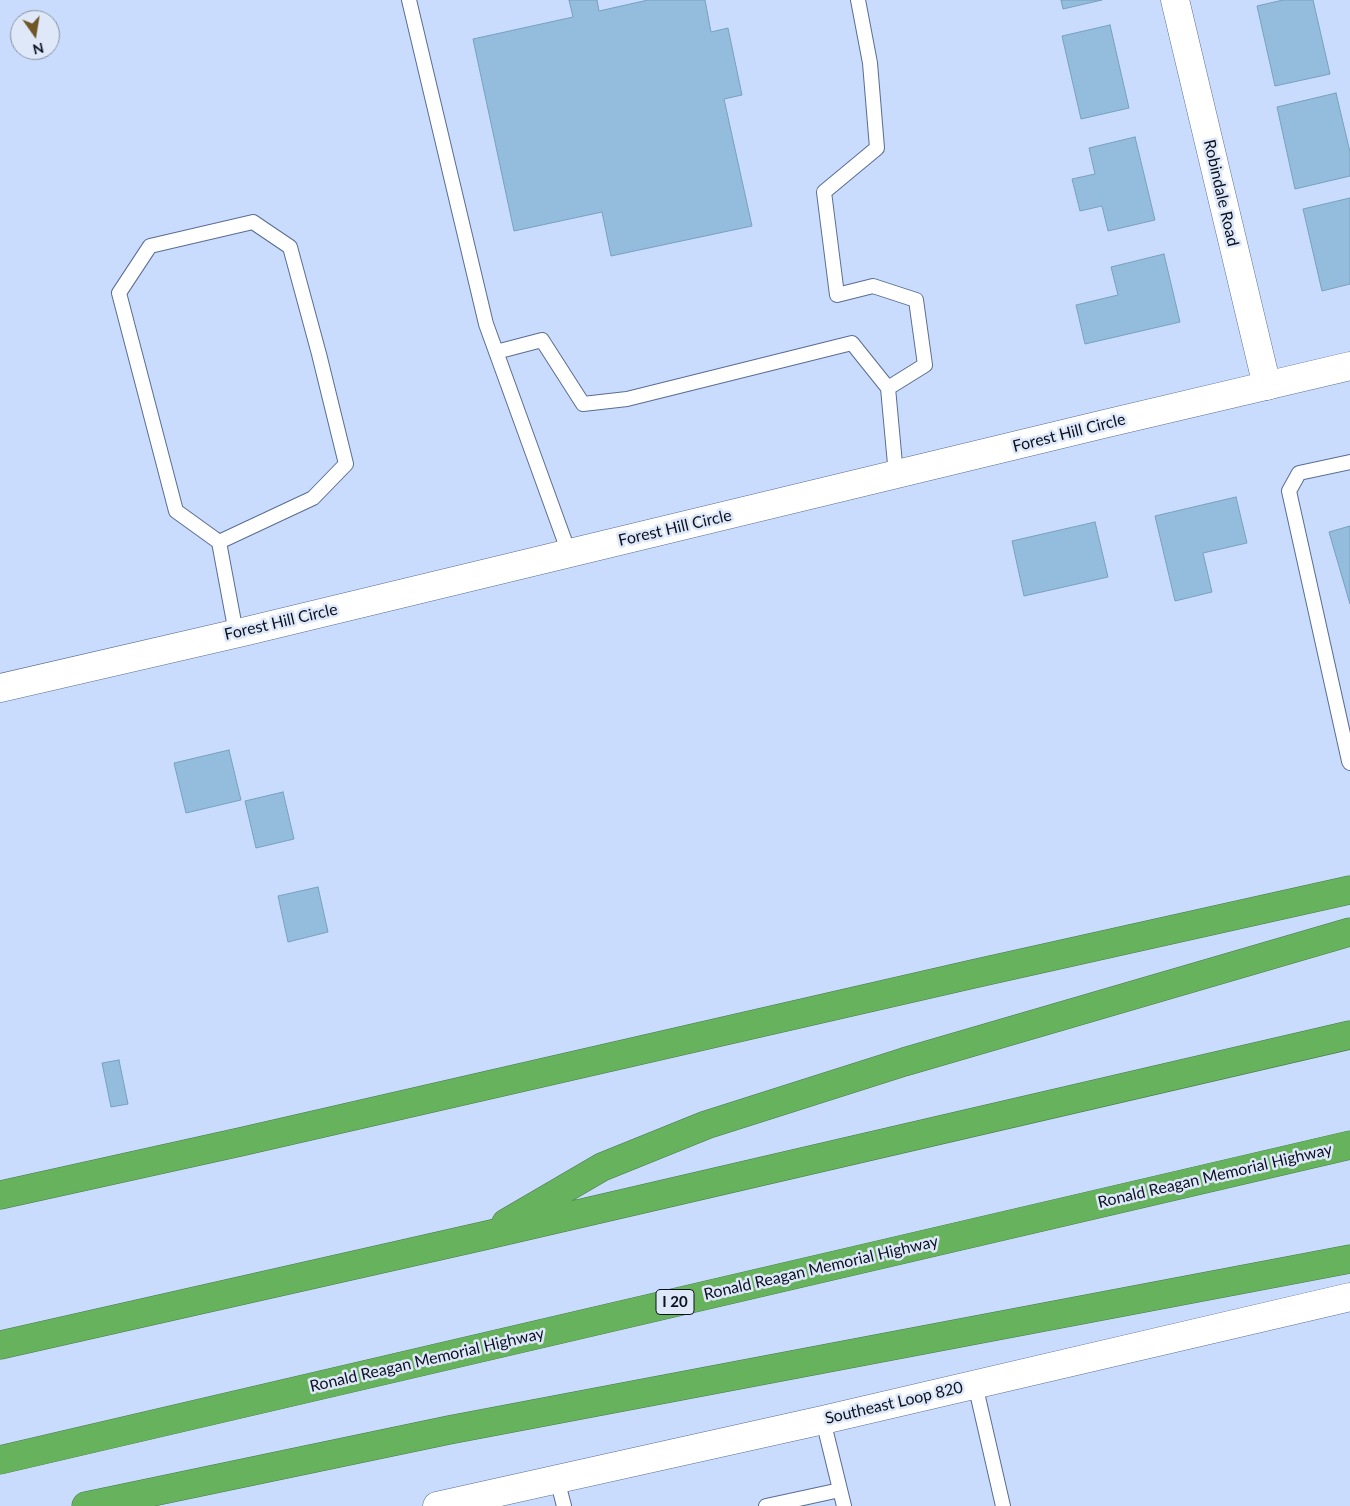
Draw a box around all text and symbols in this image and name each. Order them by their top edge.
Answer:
north arrow [10,10,60,60]
text: N [31,40,45,59]
street label: Robindale Road [1199,138,1243,248]
street label: Forest Hill Circle [1011,410,1127,456]
street label: Forest Hill Circle [617,506,733,550]
street label: Forest Hill Circle [223,600,339,644]
street label: Ronald Reagan Memorial Highway [1096,1140,1334,1212]
street label: Ronald Reagan Memorial Highway [702,1232,940,1304]
road number: I 20 [656,1290,694,1314]
street label: Ronald Reagan Memorial Highway [308,1324,546,1396]
street label: Southeast Loop 820 [823,1378,965,1428]

